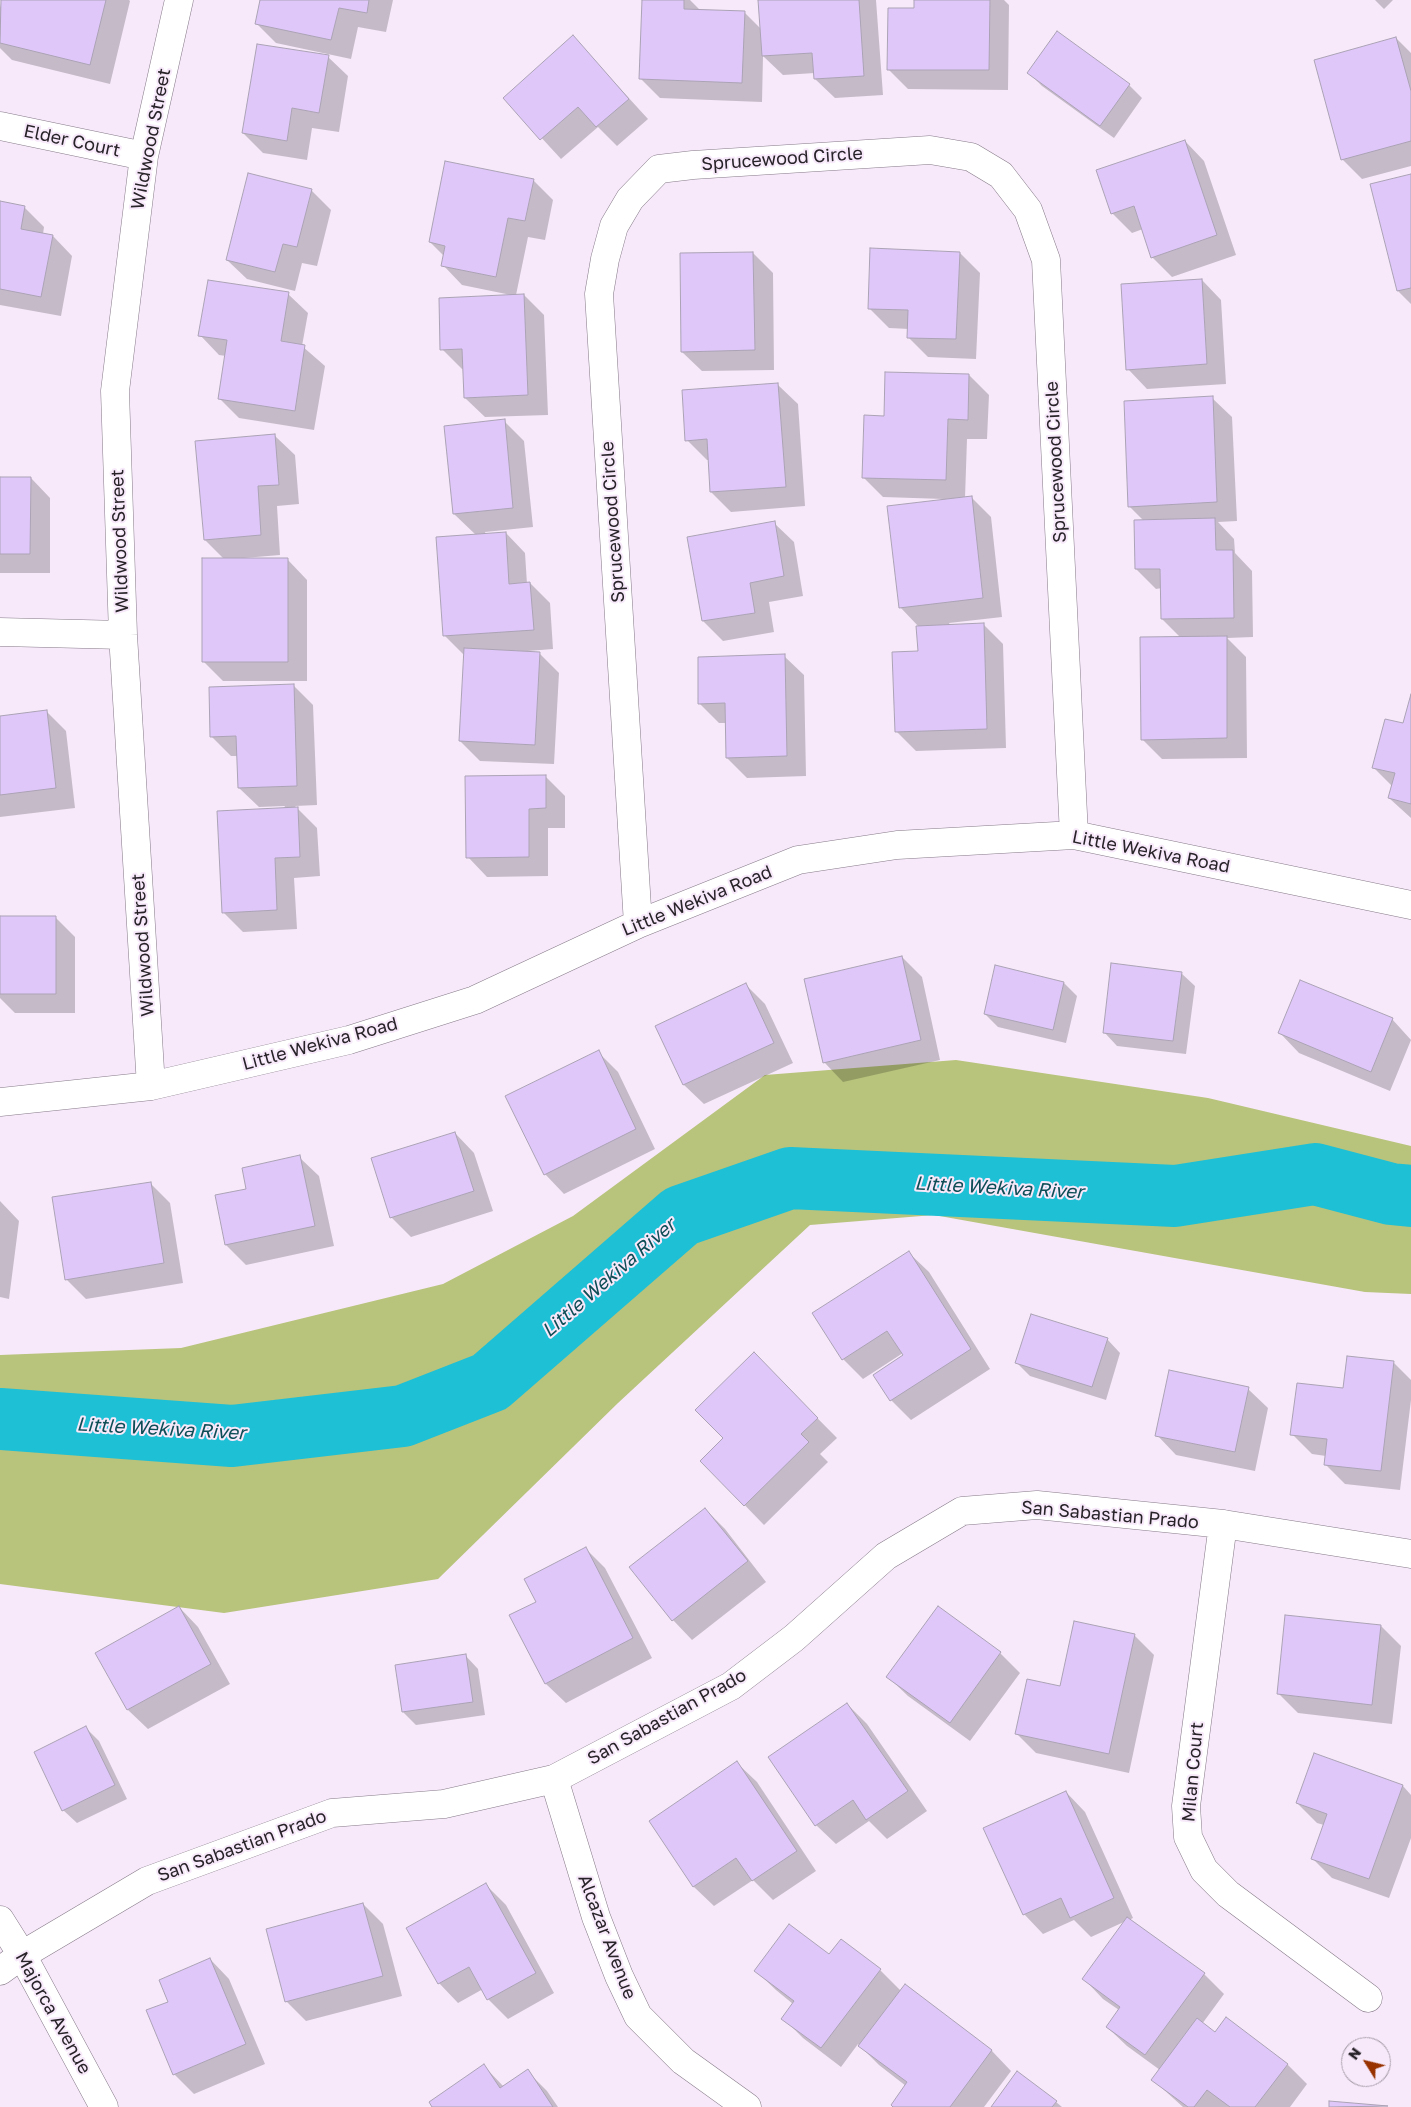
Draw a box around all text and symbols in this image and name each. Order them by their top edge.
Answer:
street label: Wildwood Street [127,66,175,212]
street label: Elder Court [22,120,122,162]
street label: Sprucewood Circle [701,143,863,175]
street label: Sprucewood Circle [1041,381,1071,543]
street label: Sprucewood Circle [597,441,629,603]
street label: Wildwood Street [107,469,133,613]
street label: Little Wekiva Road [1070,826,1232,878]
street label: Little Wekiva Road [619,861,775,941]
street label: Wildwood Street [127,873,159,1017]
street label: Little Wekiva Road [240,1013,400,1075]
water label: Little Wekiva River [914,1172,1084,1204]
water label: Little Wekiva River [538,1214,680,1342]
water label: Little Wekiva River [76,1413,246,1445]
street label: San Sabastian Prado [1020,1496,1200,1534]
street label: San Sabastian Prado [584,1664,750,1770]
street label: Milan Court [1178,1721,1208,1823]
street label: San Sabastian Prado [155,1805,329,1887]
street label: Alcazar Avenue [573,1872,641,2002]
street label: Majorca Avenue [11,1948,95,2078]
north arrow [1341,2037,1391,2087]
text: N [1344,2044,1364,2063]

